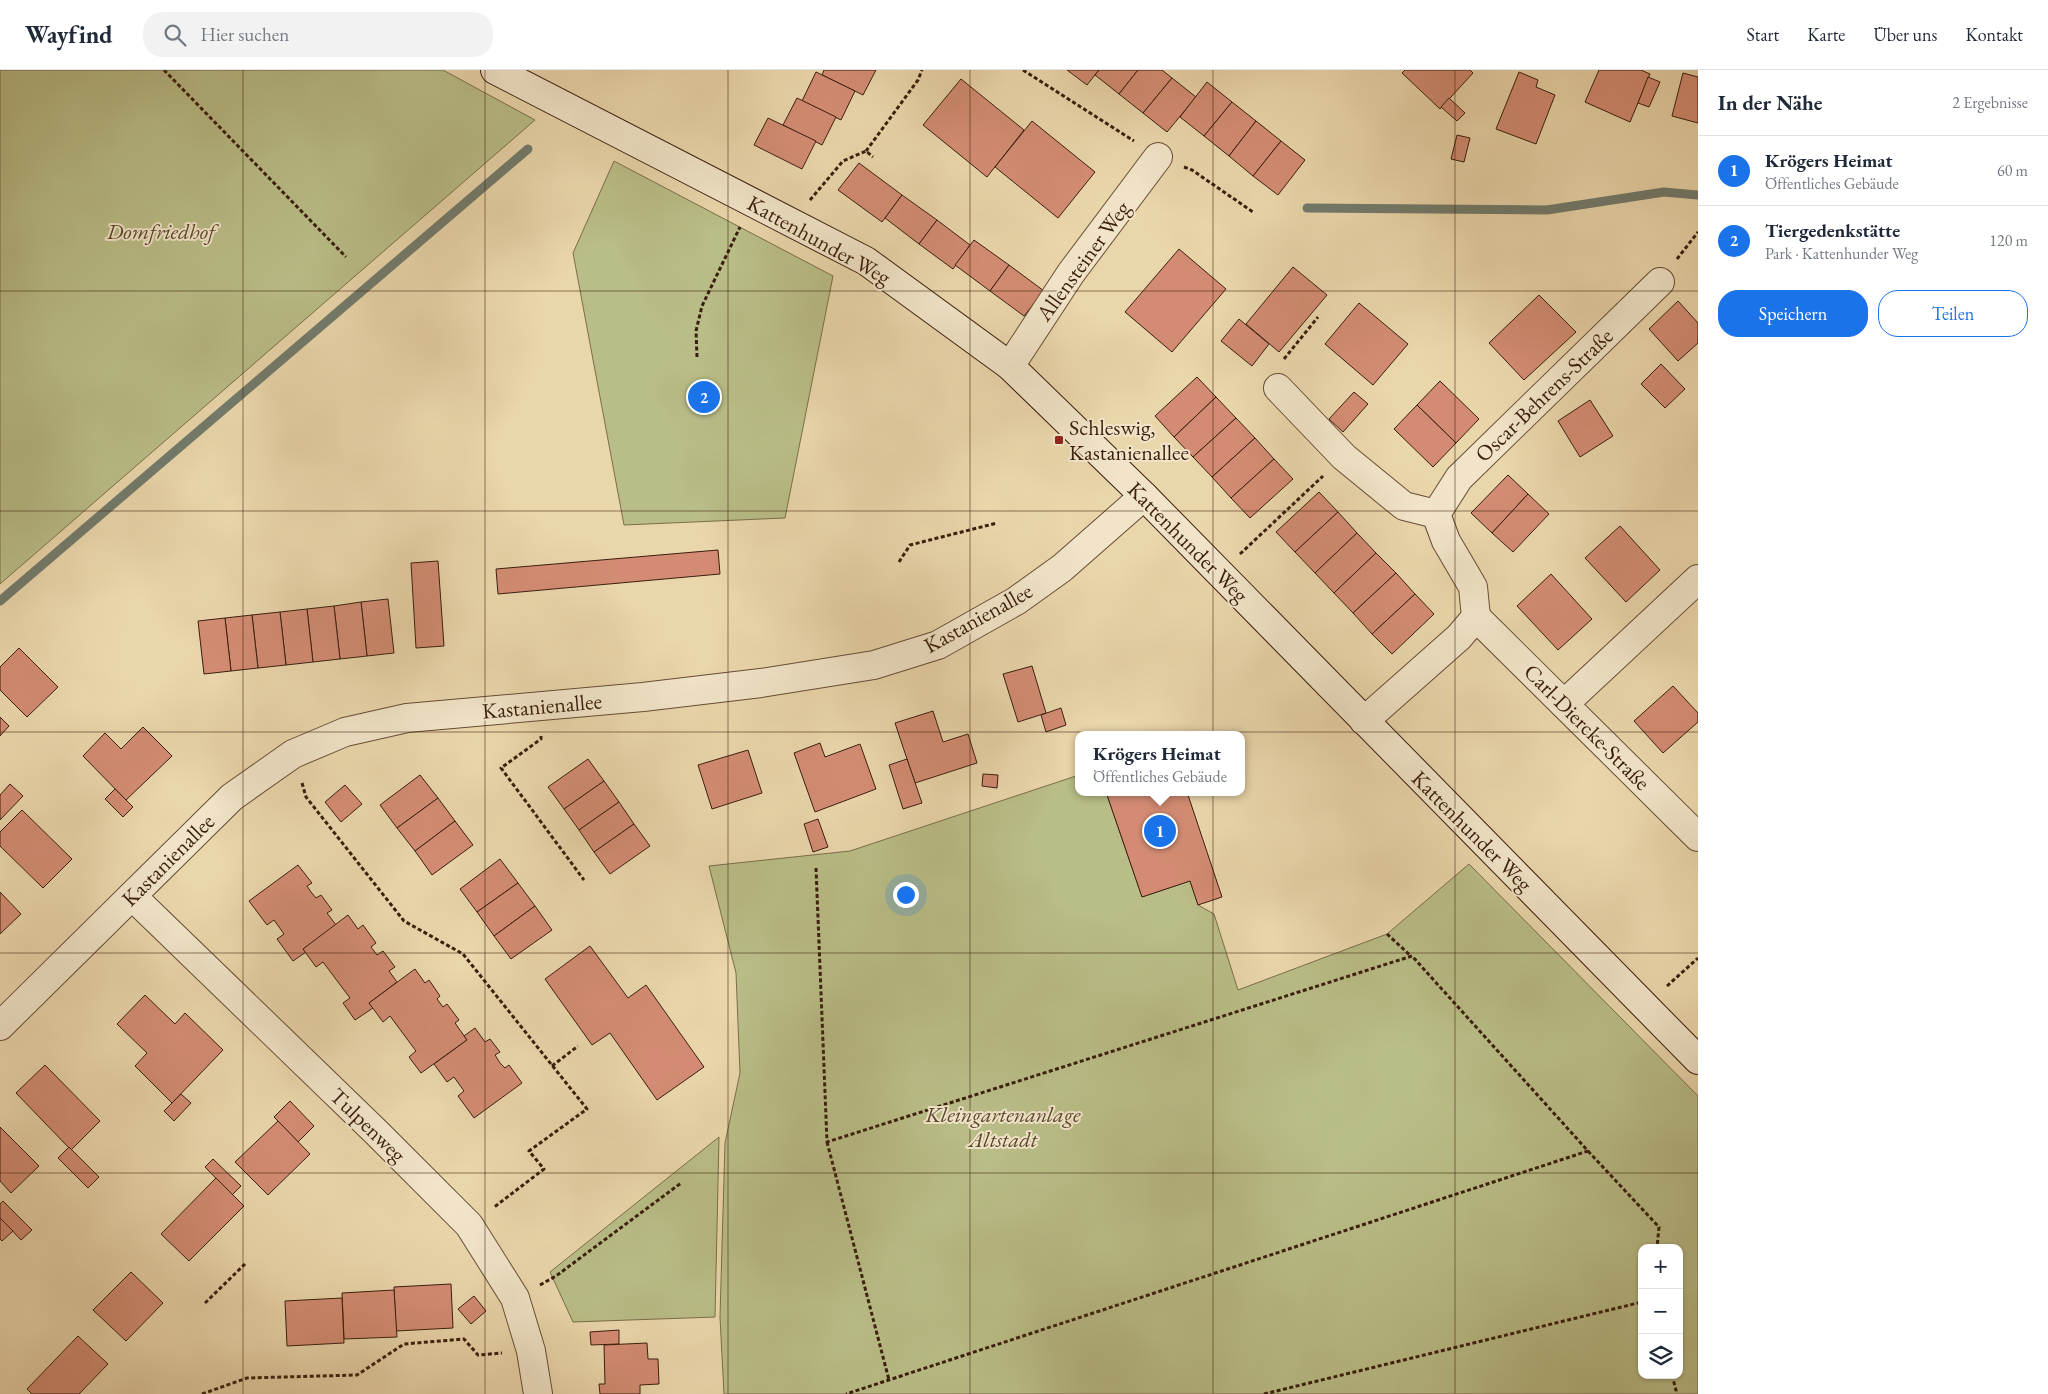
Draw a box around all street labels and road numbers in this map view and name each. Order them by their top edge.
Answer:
street label: Kattenhunder Weg [742,189,896,292]
street label: Allensteiner Weg [1029,195,1137,328]
street label: Oscar-Behrens-Straße [1469,321,1620,468]
street label: Kattenhunder Weg [1121,475,1255,609]
street label: Kastanienallee [918,576,1038,660]
street label: Carl-Diercke-Straße [1517,657,1657,797]
street label: Kastanienallee [481,686,603,726]
street label: Kattenhunder Weg [1405,764,1539,898]
street label: Kastanienallee [115,807,221,913]
street label: Tulpenweg [324,1081,413,1169]

